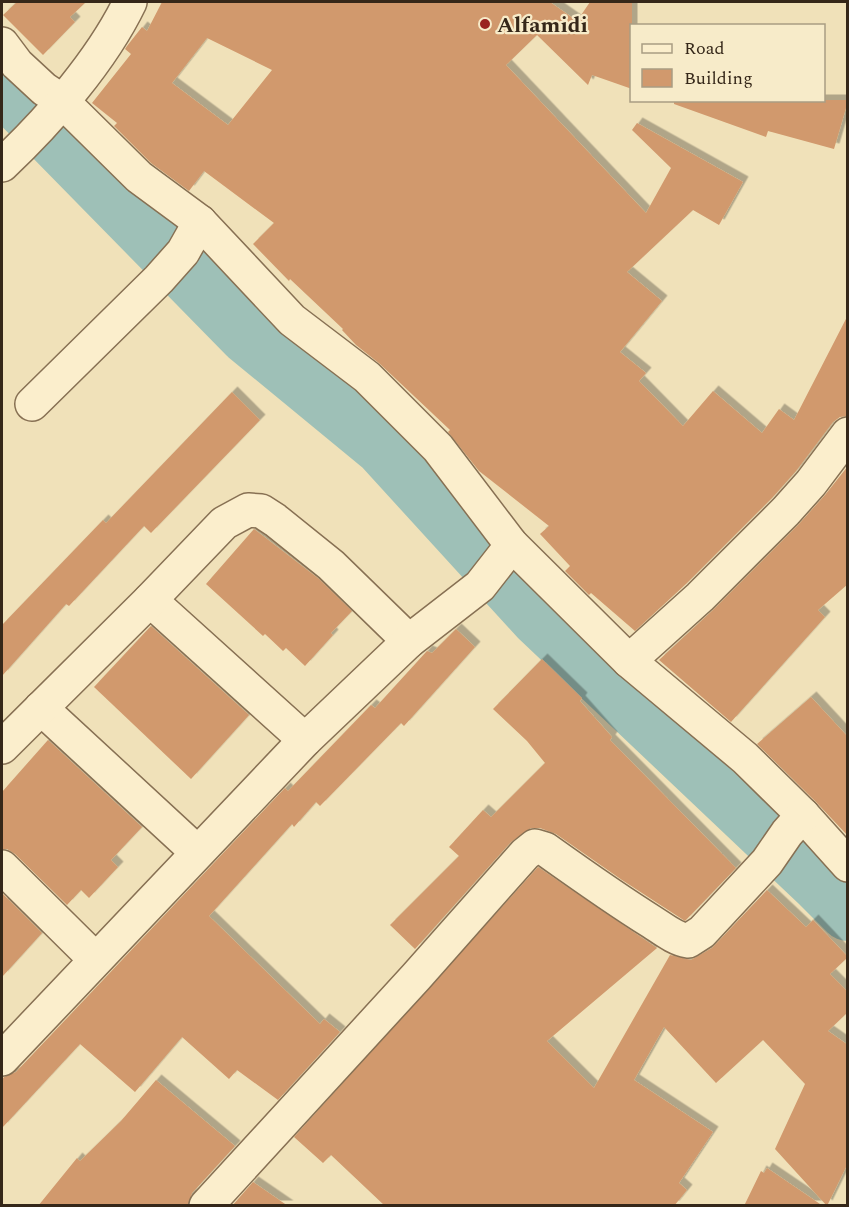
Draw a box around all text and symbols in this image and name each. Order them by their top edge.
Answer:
place label: Alfamidi [497,9,588,42]
marker: Alfamidi [478,17,492,31]
legend [630,24,825,102]
text: Road [684,35,725,62]
text: Building [684,65,753,92]

